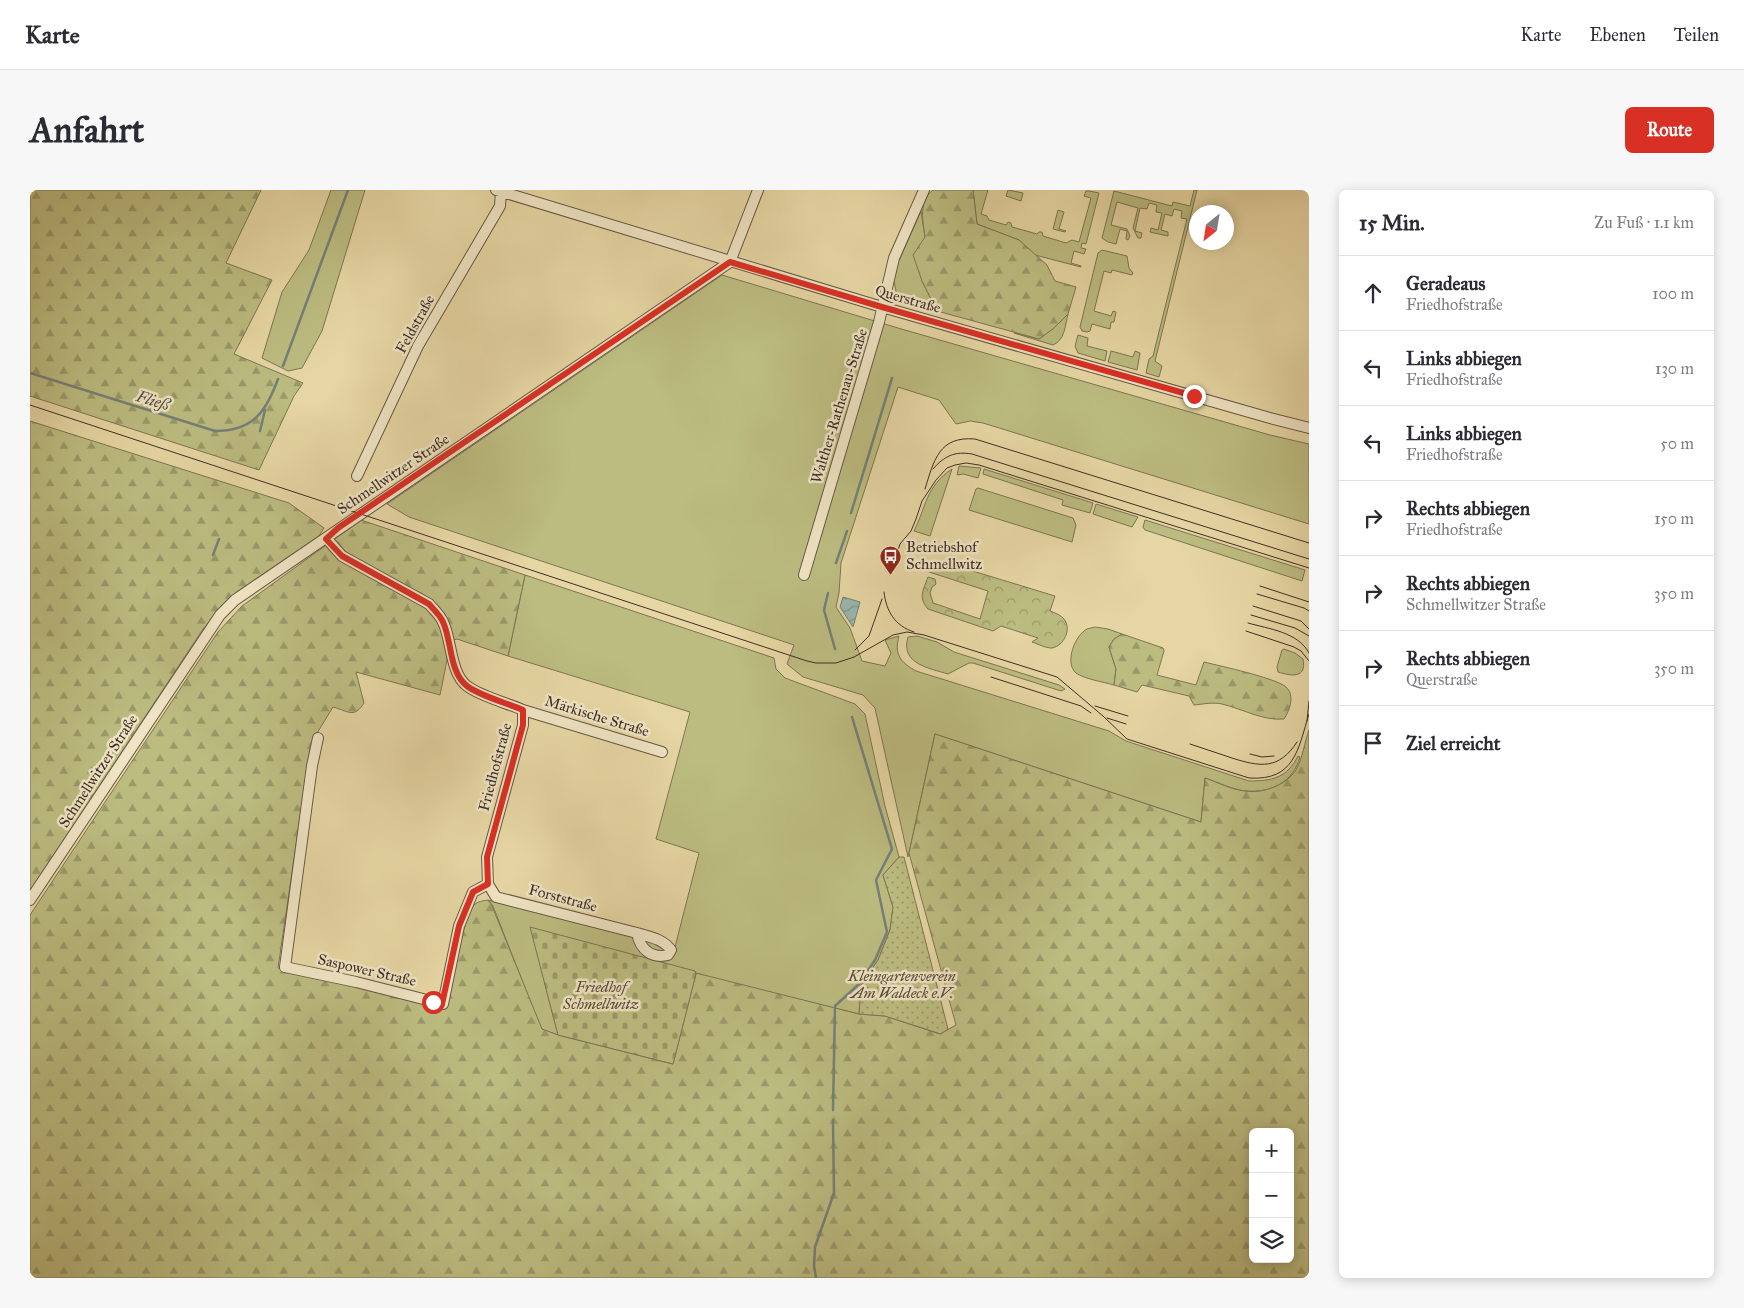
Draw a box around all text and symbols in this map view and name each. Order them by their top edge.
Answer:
text: Karte [25,20,80,50]
text: Karte [1521,24,1562,46]
text: Ebenen [1590,24,1646,46]
text: Teilen [1674,24,1719,46]
button: Route [1625,107,1714,153]
text: Anfahrt [30,109,144,152]
north arrow [1189,205,1234,250]
text: 15 Min. [1359,210,1425,236]
text: Zu Fuß · 1.1 km [1594,213,1694,232]
text: Geradeaus [1406,272,1485,295]
icon: ahead [1359,279,1387,307]
street label: Querstraße [873,281,943,317]
text: 100 m [1652,284,1694,303]
street label: Feldstraße [392,292,438,356]
text: Friedhofstraße [1406,295,1503,314]
street label: Walther-Rathenau-Straße [807,327,871,485]
text: Links abbiegen [1406,347,1522,370]
icon: left [1359,354,1387,382]
text: 130 m [1655,359,1694,378]
text: Friedhofstraße [1406,370,1503,389]
route end [1183,385,1206,408]
water label: Fließ [133,386,174,415]
text: Links abbiegen [1406,422,1522,445]
icon: left [1359,429,1387,457]
street label: Schmellwitzer Straße [334,430,452,518]
text: 50 m [1660,434,1694,453]
text: Friedhofstraße [1406,445,1503,464]
text: Rechts abbiegen [1406,497,1530,520]
icon: right [1359,504,1387,532]
text: 150 m [1654,509,1694,528]
text: Friedhofstraße [1406,520,1503,539]
place label: Betriebshof Schmellwitz [906,538,982,573]
bus stop icon: Betriebshof Schmellwitz [878,544,902,575]
text: Rechts abbiegen [1406,572,1530,595]
icon: right [1359,579,1387,607]
text: 350 m [1654,584,1694,603]
text: Schmellwitzer Straße [1406,595,1546,614]
text: Rechts abbiegen [1406,647,1530,670]
icon: right [1359,654,1387,682]
text: 350 m [1654,659,1694,678]
text: Querstraße [1406,670,1478,689]
street label: Märkische Straße [543,692,651,740]
street label: Schmellwitzer Straße [55,711,141,831]
street label: Friedhofstraße [475,721,515,813]
icon: arrive [1359,729,1387,757]
text: Ziel erreicht [1406,732,1500,755]
street label: Forststraße [527,880,599,916]
street label: Saspower Straße [316,950,418,990]
park label: Kleingartenverein Am Waldeck e.V. [847,967,956,1002]
park label: Friedhof Schmellwitz [562,978,639,1013]
route start [422,991,445,1014]
map controls [1249,1128,1294,1263]
button: + [1249,1128,1294,1173]
button: − [1249,1173,1294,1218]
button: layers [1249,1218,1294,1263]

